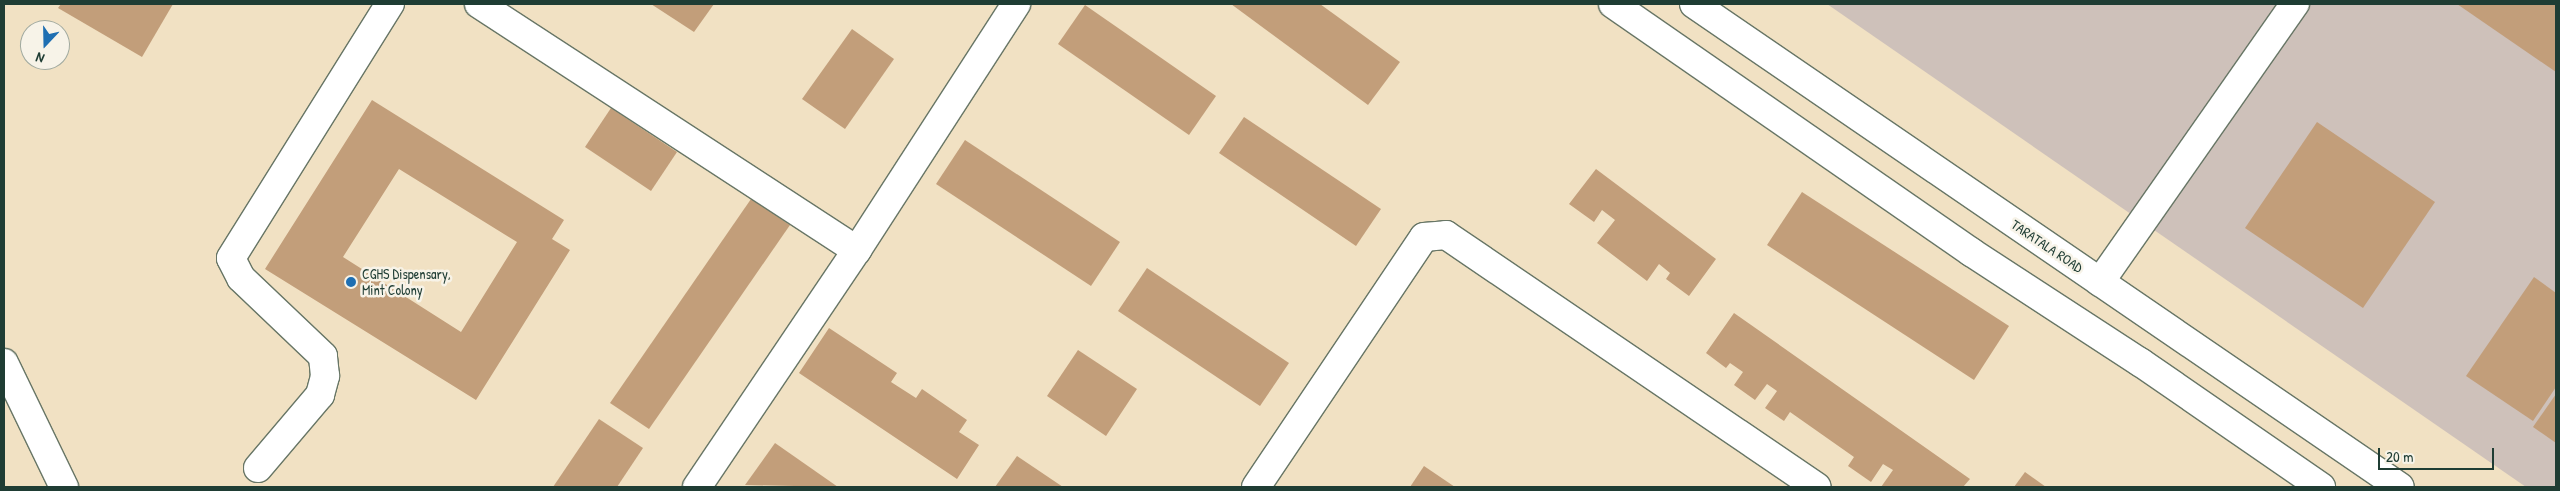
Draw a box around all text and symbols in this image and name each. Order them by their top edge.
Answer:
north arrow [20,20,70,70]
text: N [33,48,47,69]
street label: TARATALA ROAD [2008,216,2086,276]
place label: CGHS Dispensary, Mint Colony [362,266,451,298]
marker: CGHS Dispensary, Mint Colony [344,275,358,289]
scale bar [2380,438,2496,470]
text: 20 m [2386,446,2413,467]

